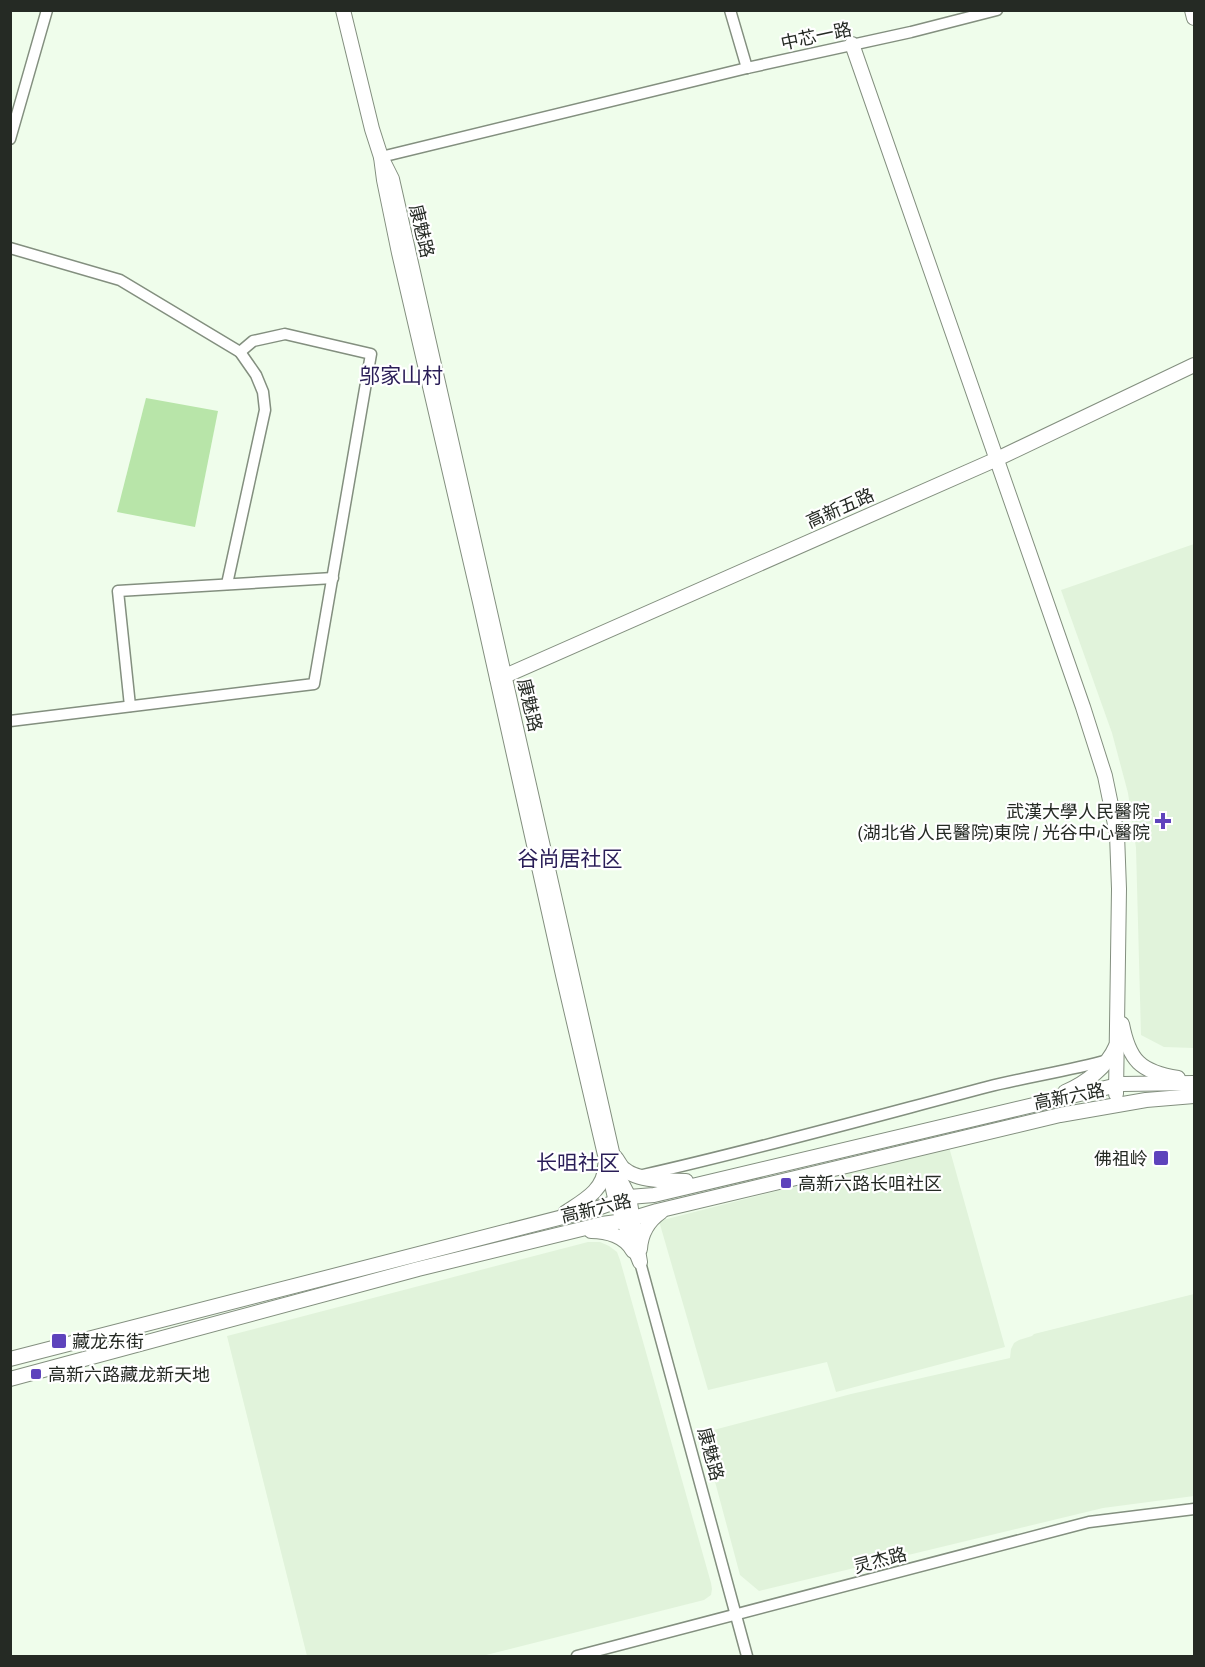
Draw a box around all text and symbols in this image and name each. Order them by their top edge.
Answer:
street label: 中芯一路 [778,16,854,56]
street label: 康魅路 [404,202,440,260]
district label: 邬家山村 [359,361,443,390]
street label: 高新五路 [802,482,878,534]
street label: 康魅路 [512,676,548,734]
place label: 武漢大學人民醫院 (湖北省人民醫院)東院 / 光谷中心醫院 [858,799,1150,845]
marker: 武漢大學人民醫院 (湖北省人民醫院)東院 / 光谷中心醫院 [1154,812,1172,830]
district label: 谷尚居社区 [518,844,623,873]
street label: 高新六路 [1031,1077,1107,1115]
place label: 佛祖岭 [1094,1146,1148,1171]
district label: 长咀社区 [536,1148,620,1177]
marker: 佛祖岭 [1152,1149,1170,1167]
place label: 高新六路长咀社区 [798,1171,942,1196]
marker: 高新六路长咀社区 [779,1176,793,1190]
street label: 高新六路 [558,1188,634,1228]
place label: 藏龙东街 [72,1329,144,1354]
marker: 藏龙东街 [50,1332,68,1350]
place label: 高新六路藏龙新天地 [48,1362,210,1387]
marker: 高新六路藏龙新天地 [29,1367,43,1381]
street label: 康魅路 [692,1425,730,1483]
street label: 灵杰路 [851,1541,909,1579]

